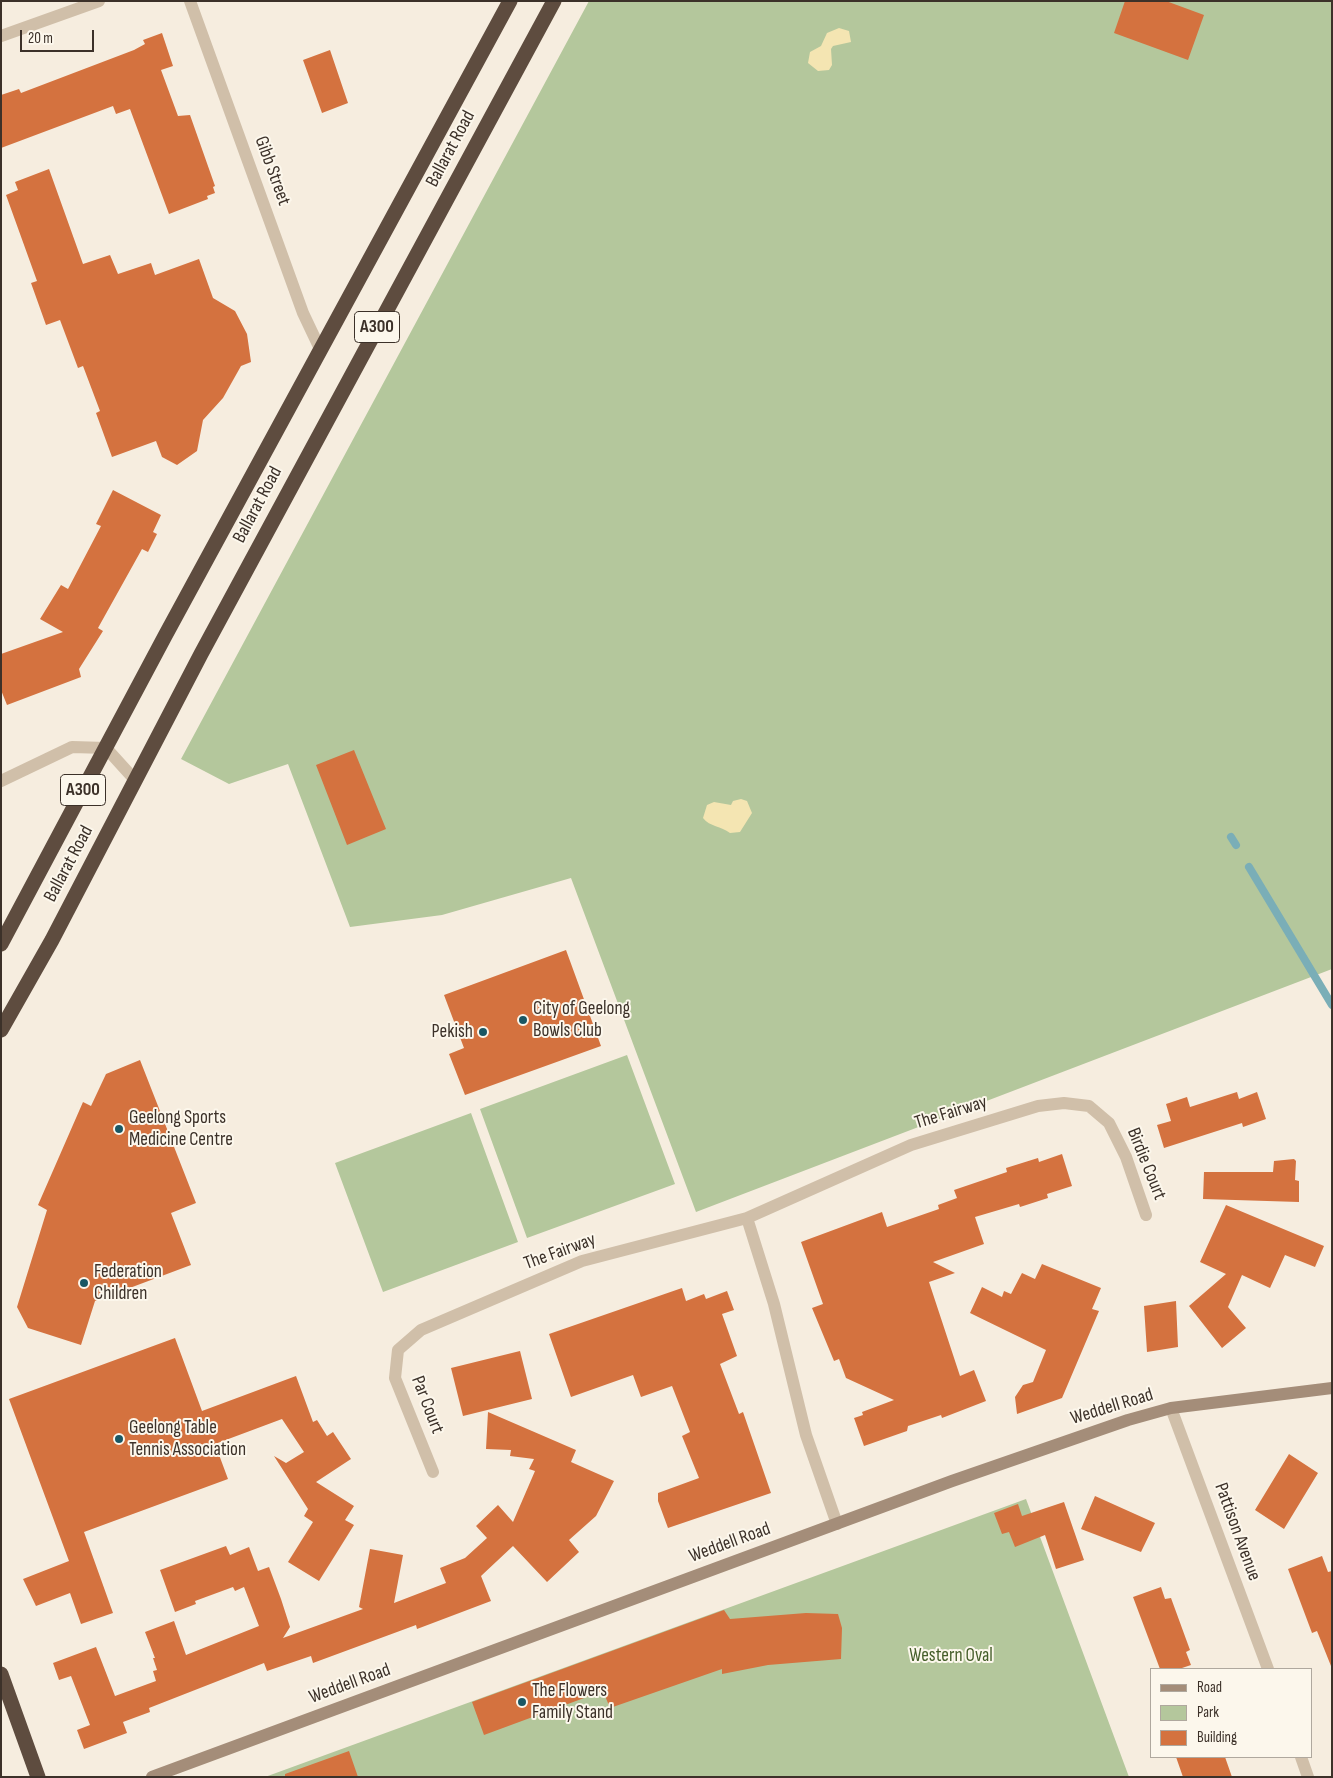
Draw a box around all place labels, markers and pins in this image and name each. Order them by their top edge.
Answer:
place label: City of Geelong Bowls Club [533,998,630,1042]
marker: City of Geelong Bowls Club [517,1014,529,1026]
place label: Pekish [432,1021,473,1043]
marker: Pekish [477,1026,489,1038]
place label: Geelong Sports Medicine Centre [129,1107,233,1151]
marker: Geelong Sports Medicine Centre [113,1123,125,1135]
place label: Federation Children [94,1261,162,1305]
marker: Federation Children [78,1277,90,1289]
place label: Geelong Table Tennis Association [129,1417,246,1461]
marker: Geelong Table Tennis Association [113,1433,125,1445]
place label: The Flowers Family Stand [532,1680,613,1724]
marker: The Flowers Family Stand [516,1696,528,1708]

